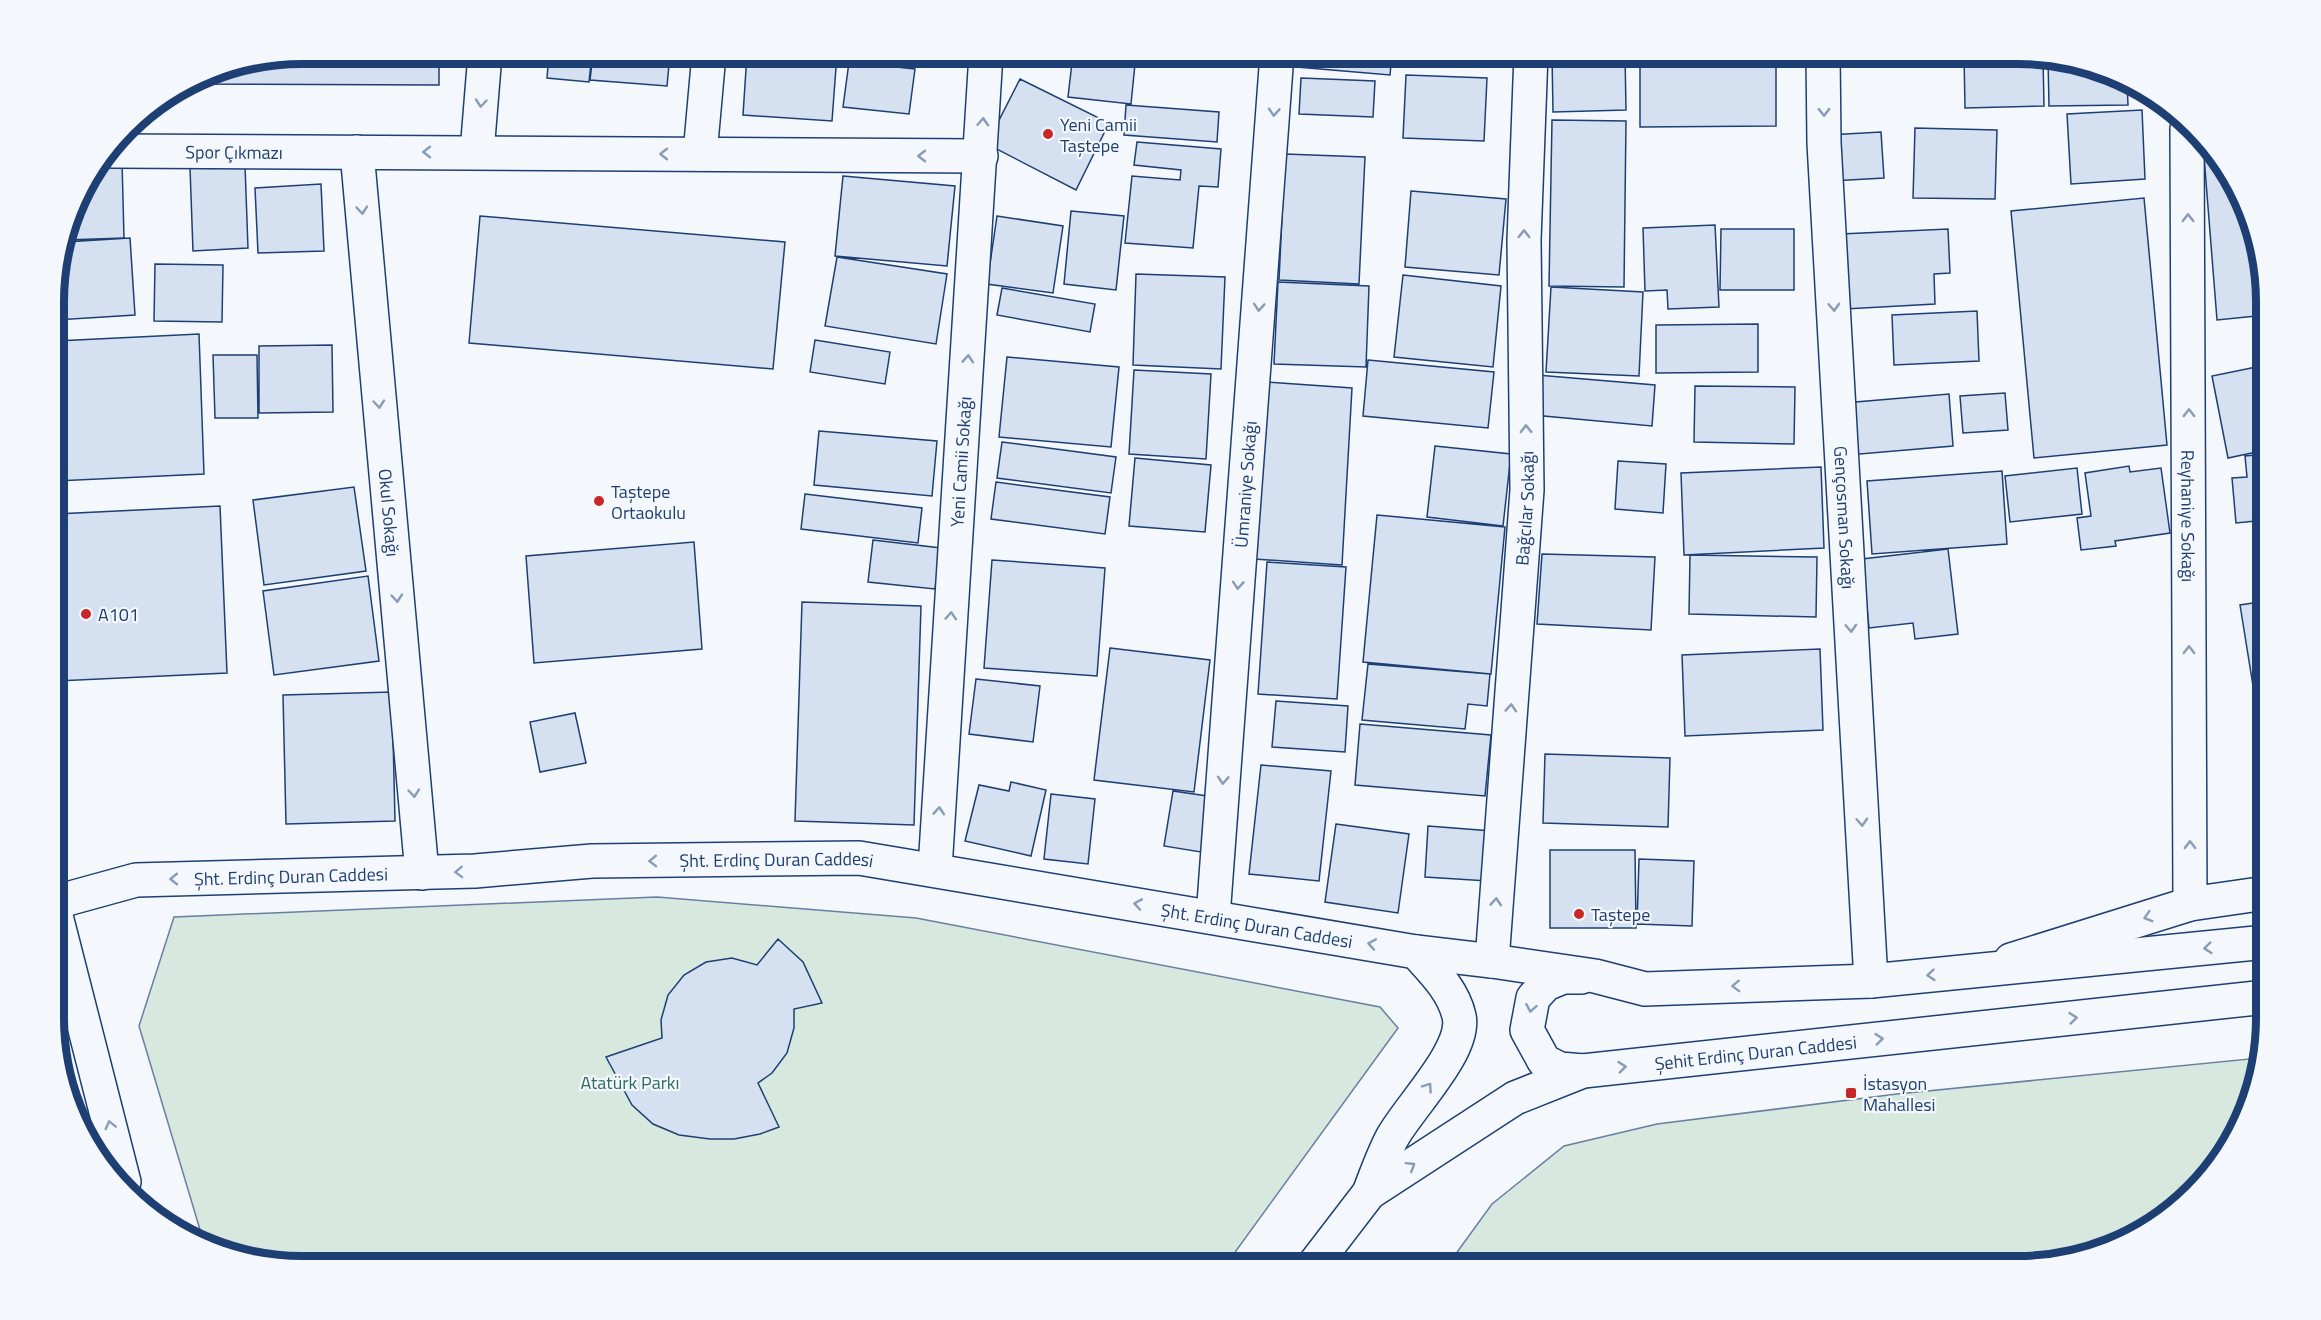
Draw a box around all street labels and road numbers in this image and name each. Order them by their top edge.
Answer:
street label: Spor Çıkmazı [185,138,283,165]
street label: Yeni Camii Sokağı [943,396,978,528]
street label: Ümraniye Sokağı [1227,420,1263,549]
street label: Gençosman Sokağı [1828,445,1862,590]
street label: Reyhaniye Sokağı [2175,450,2202,582]
street label: Bağcılar Sokağı [1508,451,1541,566]
street label: Okul Sokağı [372,467,407,558]
street label: Şht. Erdinç Duran Caddesi [679,844,875,874]
street label: Şht. Erdinç Duran Caddesi [194,860,388,892]
street label: Şht. Erdinç Duran Caddesi [1159,896,1355,955]
street label: Şehit Erdinç Duran Caddesi [1653,1028,1858,1077]

